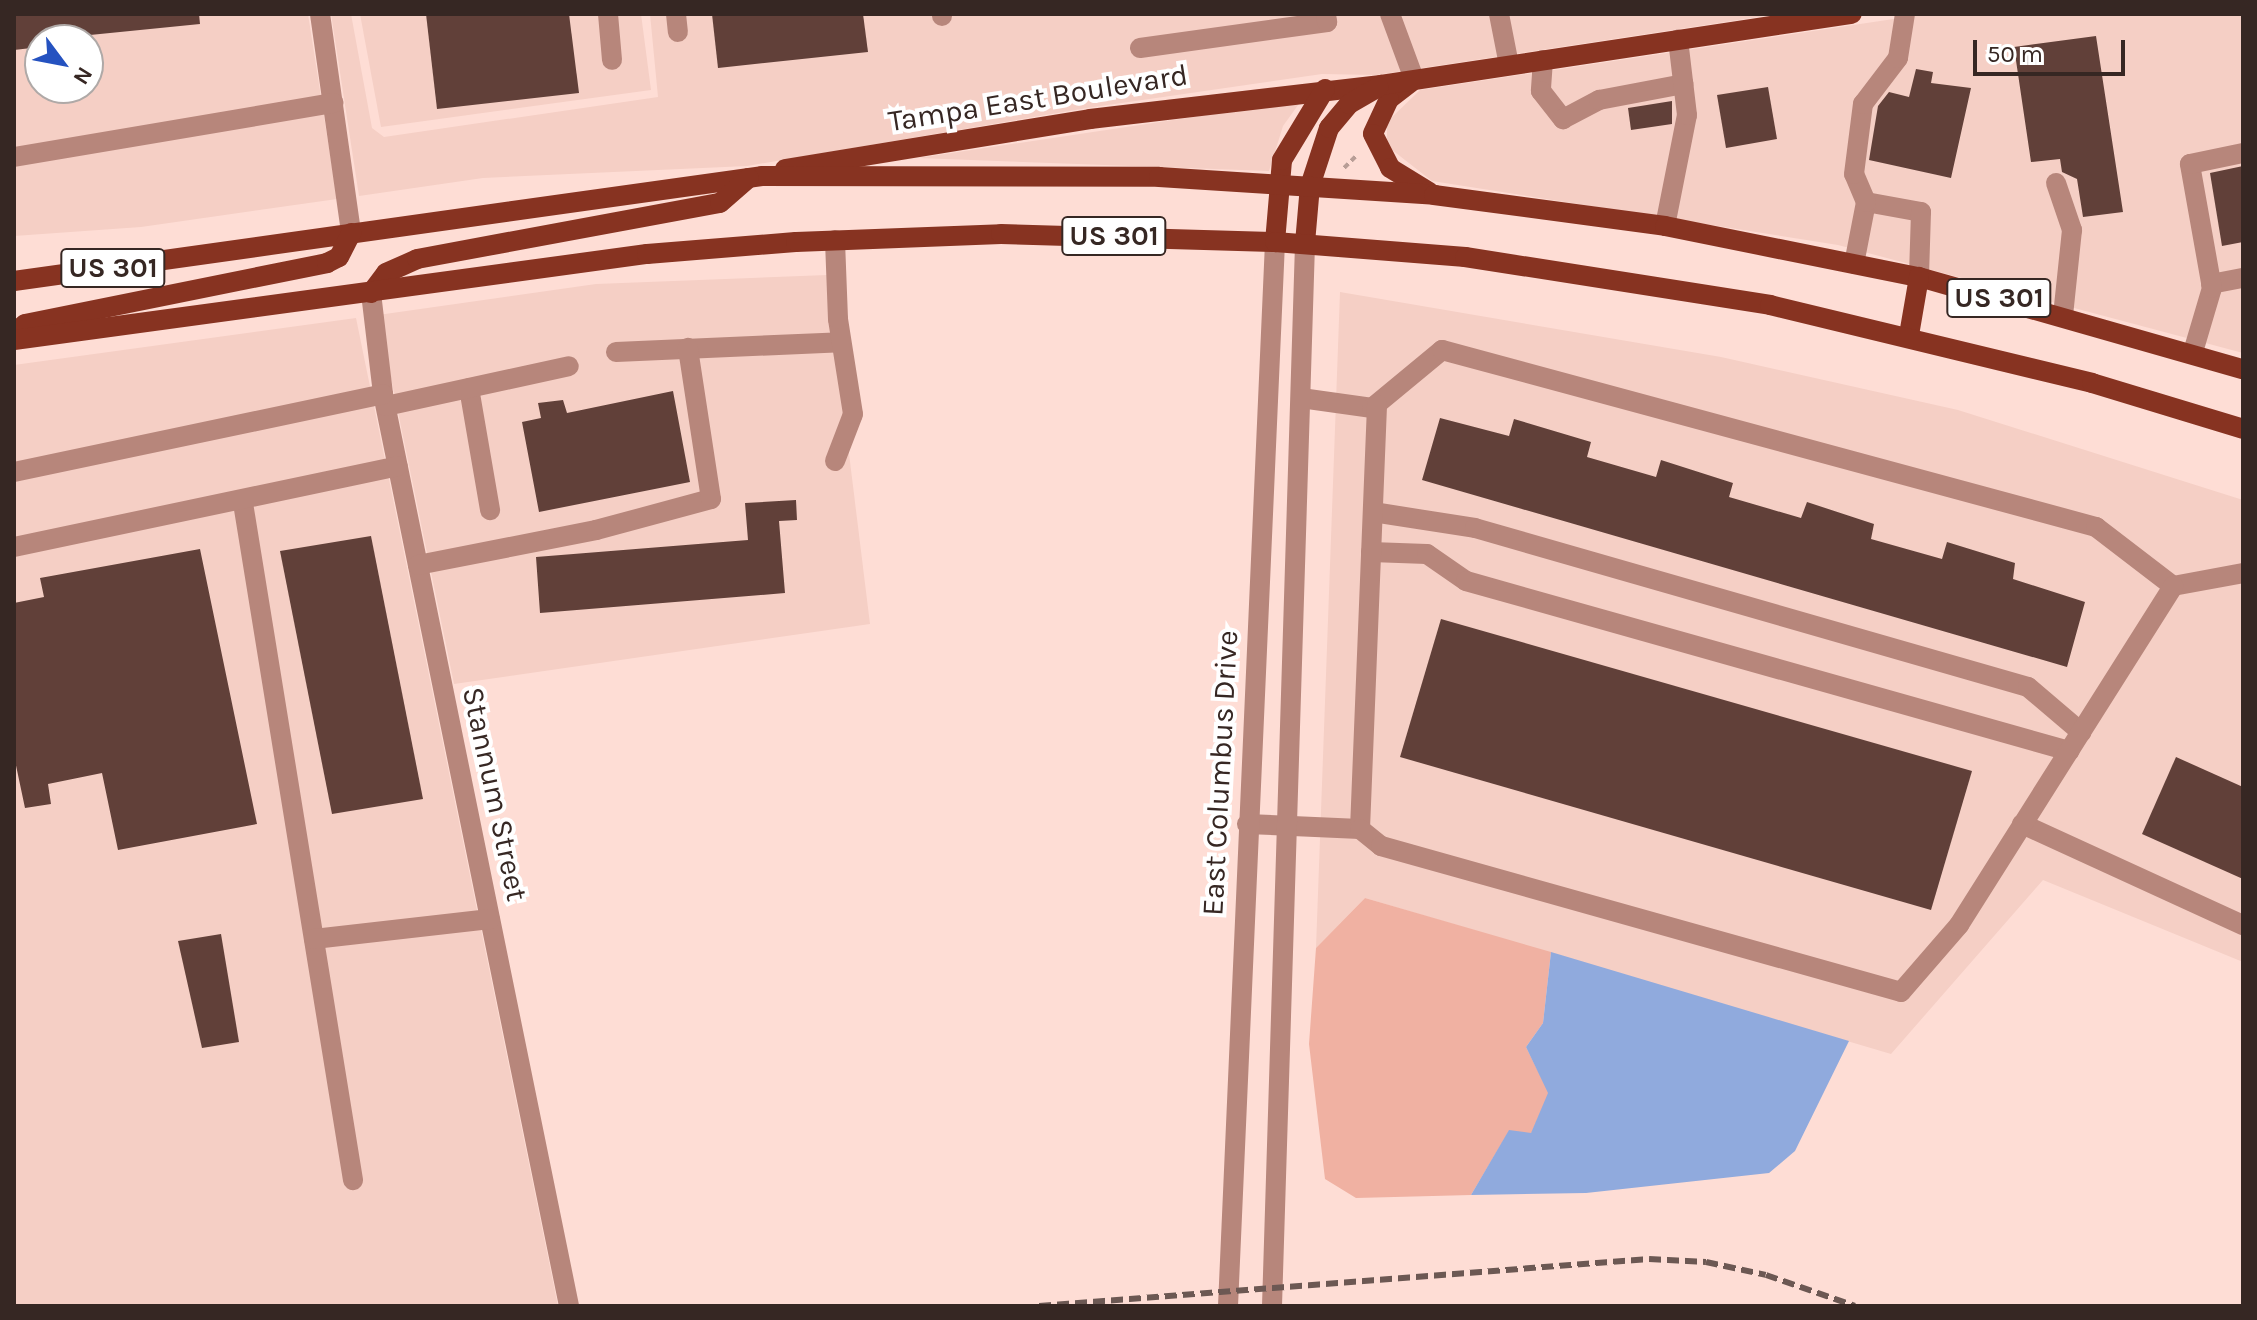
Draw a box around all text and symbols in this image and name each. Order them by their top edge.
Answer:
north arrow [24,24,104,104]
scale bar [1977,24,2129,74]
text: 50 m [1987,40,2043,68]
street label: Tampa East Boulevard [886,57,1190,139]
text: N [67,62,98,89]
road number: US 301 [1060,212,1168,260]
road number: US 301 [59,244,167,292]
road number: US 301 [1945,274,2053,322]
street label: East Columbus Drive [1195,629,1245,917]
street label: Stannum Street [455,684,535,904]

